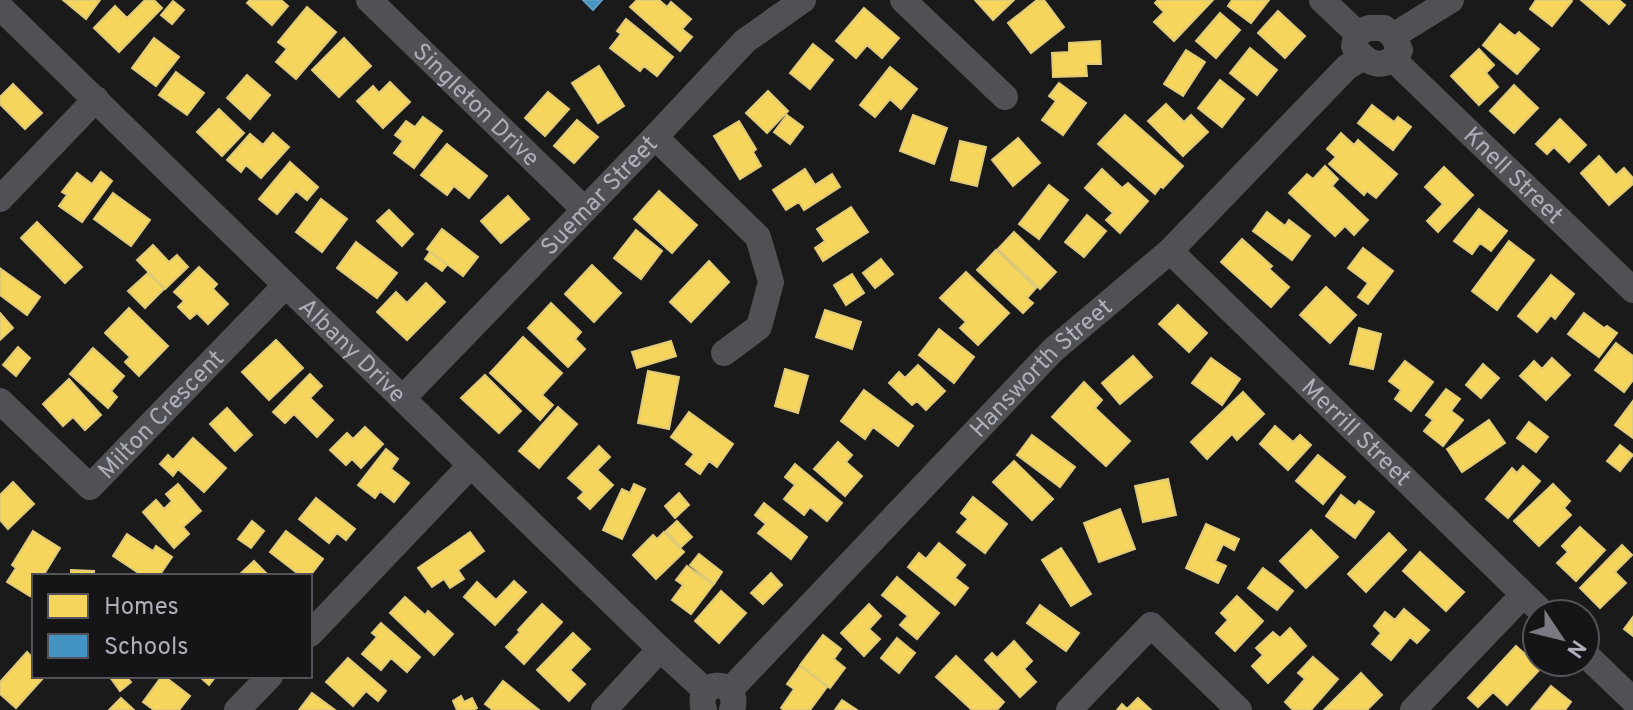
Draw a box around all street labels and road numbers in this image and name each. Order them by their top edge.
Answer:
street label: Singleton Drive [406,38,545,174]
street label: Knell Street [1456,122,1568,231]
street label: Suemar Street [536,130,665,263]
street label: Albany Drive [291,293,411,410]
street label: Hansworth Street [965,293,1119,445]
street label: Milton Crescent [93,345,232,486]
street label: Merrill Street [1294,374,1416,494]

